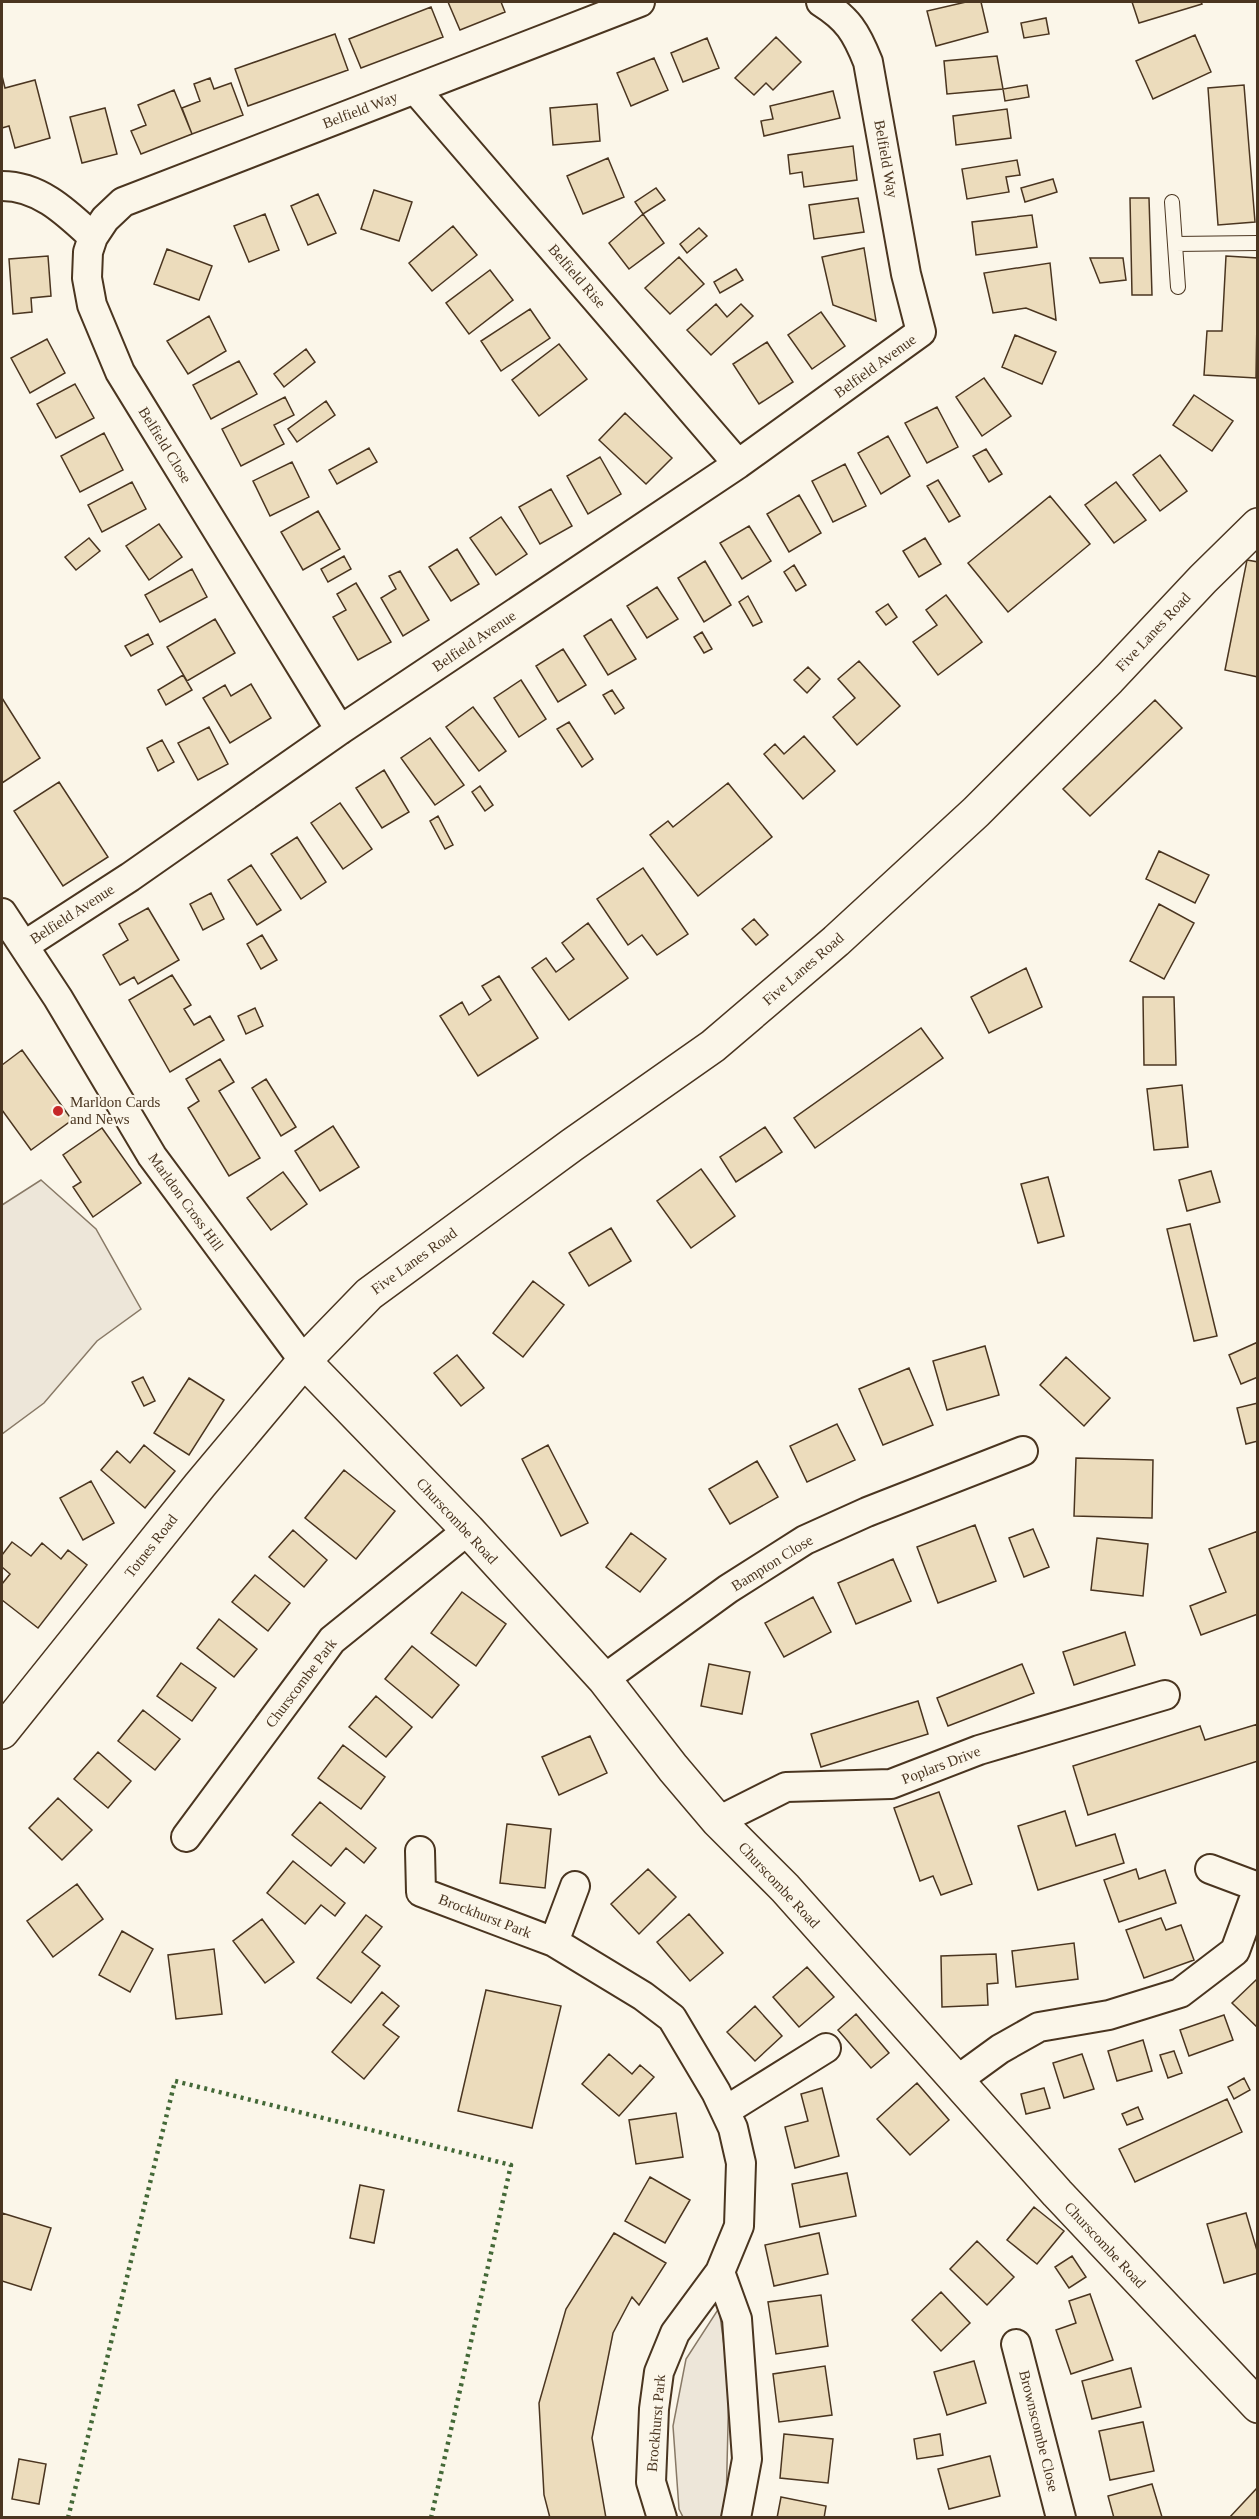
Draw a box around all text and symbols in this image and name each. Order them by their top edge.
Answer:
street label: Belfield Way [320,88,400,132]
street label: Belfield Way [871,119,901,200]
street label: Belfield Rise [545,241,609,311]
street label: Belfield Avenue [831,331,919,401]
street label: Belfield Close [135,404,195,486]
street label: Five Lanes Road [1112,589,1194,675]
street label: Belfield Avenue [429,607,519,675]
street label: Belfield Avenue [27,881,117,947]
street label: Five Lanes Road [759,929,847,1008]
place label: Marldon Cards and News [70,1094,161,1127]
marker: Marldon Cards and News [51,1104,65,1118]
street label: Marldon Cross Hill [145,1150,227,1254]
street label: Five Lanes Road [368,1224,460,1297]
street label: Churscombe Road [413,1475,501,1567]
street label: Totnes Road [122,1511,181,1581]
street label: Bampton Close [728,1531,816,1594]
street label: Churscombe Park [262,1635,340,1731]
street label: Poplars Drive [899,1743,983,1787]
street label: Churscombe Road [735,1839,823,1931]
street label: Brockhurst Park [436,1891,534,1941]
street label: Churscombe Road [1061,2199,1149,2291]
street label: Brownscombe Close [1016,2369,1062,2494]
street label: Brockhurst Park [644,2373,668,2472]

